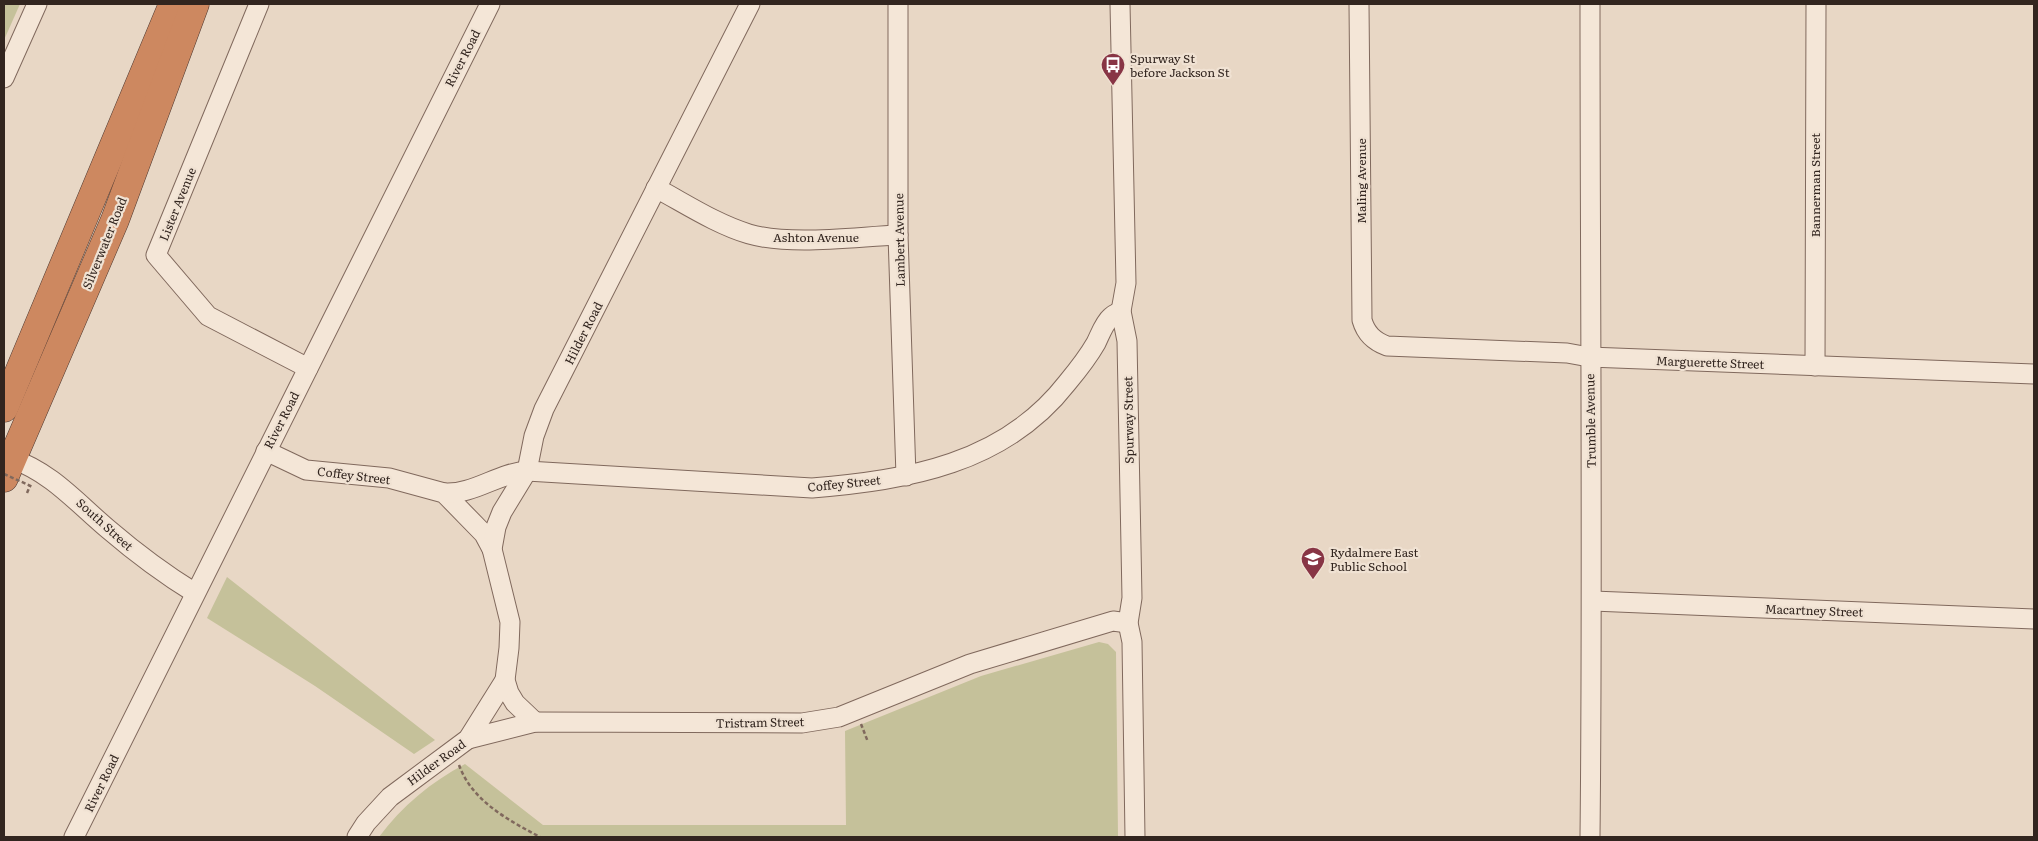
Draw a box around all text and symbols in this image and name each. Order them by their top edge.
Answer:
street label: River Road [440,26,484,90]
place label: Spurway St before Jackson St [1130,49,1230,81]
bus stop icon: Spurway St before Jackson St [1100,52,1126,86]
street label: Bannerman Street [1806,133,1824,237]
street label: Maling Avenue [1352,138,1370,224]
street label: Lister Avenue [154,164,200,244]
street label: Lambert Avenue [889,193,909,287]
street label: Silverwater Road [77,194,131,292]
street label: Ashton Avenue [773,228,859,246]
street label: Hilder Road [559,298,607,368]
street label: Marguerette Street [1656,351,1765,373]
street label: Trumble Avenue [1580,373,1600,469]
street label: Spurway Street [1118,376,1138,464]
street label: River Road [259,388,303,452]
street label: Coffey Street [316,462,392,488]
street label: Coffey Street [806,470,882,496]
street label: South Street [73,494,137,555]
place label: Rydalmere East Public School [1330,543,1418,575]
school or university icon: Rydalmere East Public School [1300,546,1326,580]
street label: Macartney Street [1765,599,1864,621]
street label: Tristram Street [716,712,805,732]
street label: Hilder Road [403,734,470,789]
street label: River Road [79,750,123,815]

